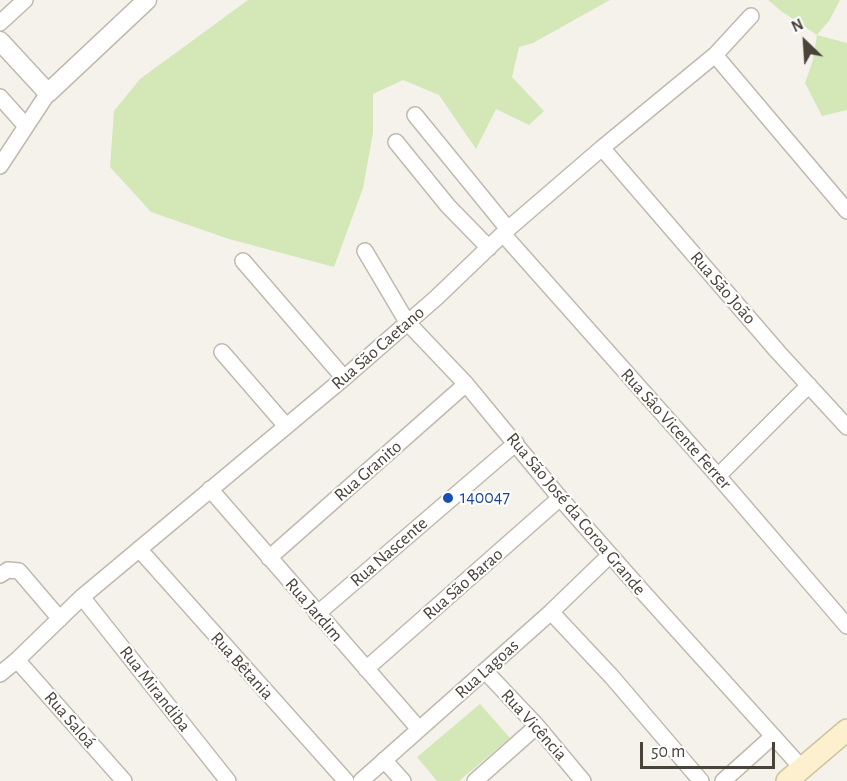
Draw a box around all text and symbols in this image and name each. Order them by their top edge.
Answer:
north arrow [775,12,835,72]
text: N [789,16,806,35]
street label: Rua São João [685,247,761,329]
street label: Rua São Caetano [327,302,429,394]
street label: Rua Sâo Vicente Ferrer [616,364,736,494]
street label: Rua São José da Coroa Grande [502,428,650,600]
street label: Rua Granito [330,436,406,506]
place label: 140047 [460,487,510,509]
marker: 140047 [441,491,455,505]
street label: Rua Nascente [346,513,432,591]
street label: Rua São Barao [419,543,507,625]
street label: Rua Jardim [280,574,348,646]
street label: Rua Bêtania [206,628,278,704]
street label: Rua Lagoas [451,635,523,703]
street label: Rua Mirandiba [115,642,195,736]
street label: Rua Vicência [496,685,572,765]
street label: Rua Saloá [39,687,101,753]
scale bar [643,730,778,768]
text: 50 m [651,743,685,761]

